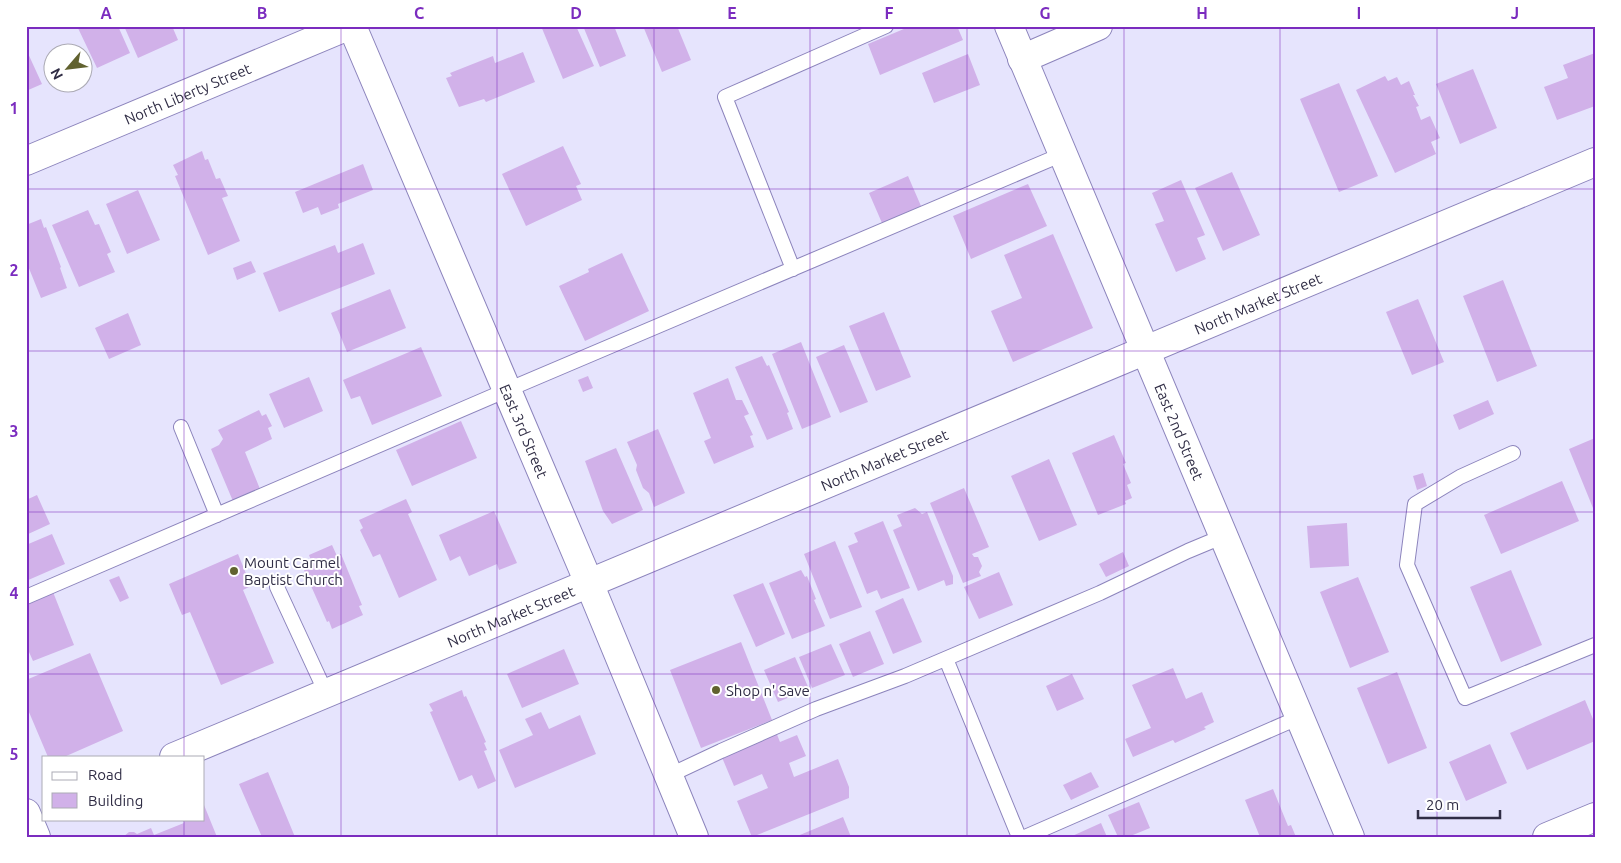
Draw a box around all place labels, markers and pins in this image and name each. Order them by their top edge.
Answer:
place label: Mount Carmel Baptist Church [244,554,343,588]
marker: Mount Carmel Baptist Church [228,565,240,577]
place label: Shop n' Save [726,682,810,699]
marker: Shop n' Save [710,684,722,696]

